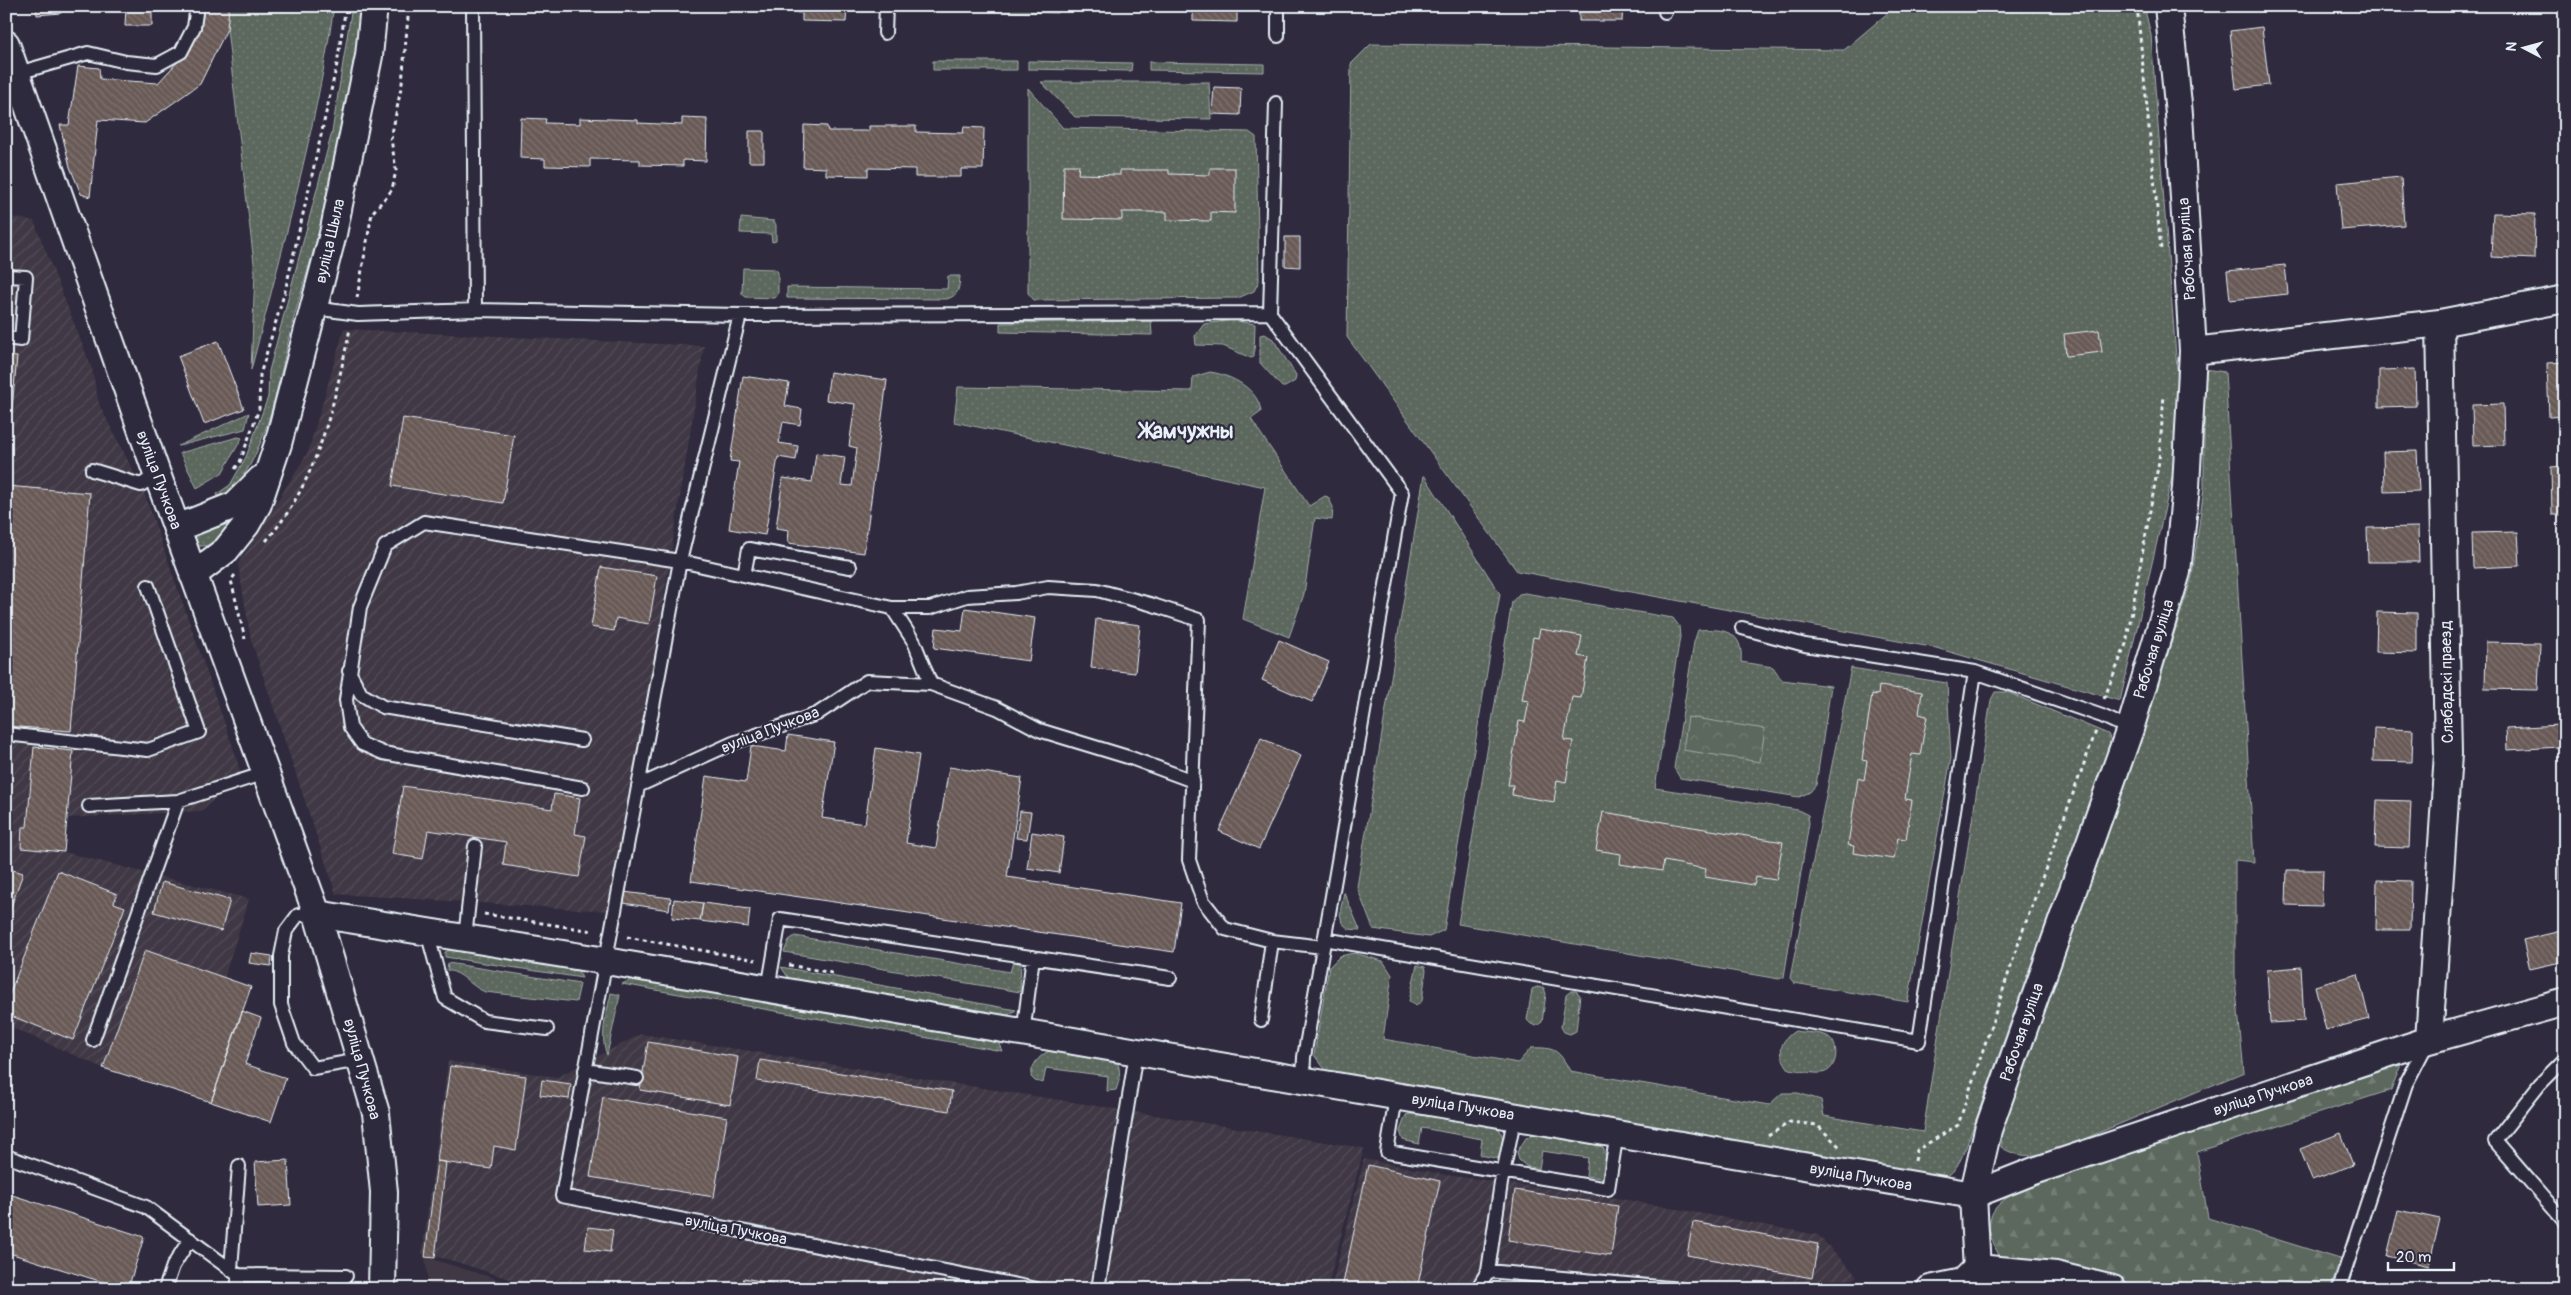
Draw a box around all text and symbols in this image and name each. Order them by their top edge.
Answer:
north arrow [2498,22,2548,72]
text: N [2503,41,2521,52]
street label: вуліца Шыла [311,197,349,285]
street label: Рабочая вуліца [2173,197,2201,301]
district label: Жамчужны [1136,418,1234,445]
street label: вуліца Пучкова [132,428,186,532]
street label: Рабочая вуліца [2129,597,2179,701]
street label: Слабадскі праезд [2436,620,2458,743]
street label: вуліца Пучкова [718,702,822,758]
street label: Рабочая вуліца [1996,980,2048,1084]
street label: вуліца Пучкова [339,1016,385,1122]
street label: вуліца Пучкова [2211,1069,2315,1121]
street label: вуліца Пучкова [1410,1089,1516,1125]
street label: вуліца Пучкова [1808,1158,1914,1196]
street label: вуліца Пучкова [683,1210,789,1250]
scale bar [2388,1240,2455,1272]
text: 20 m [2396,1248,2431,1267]

